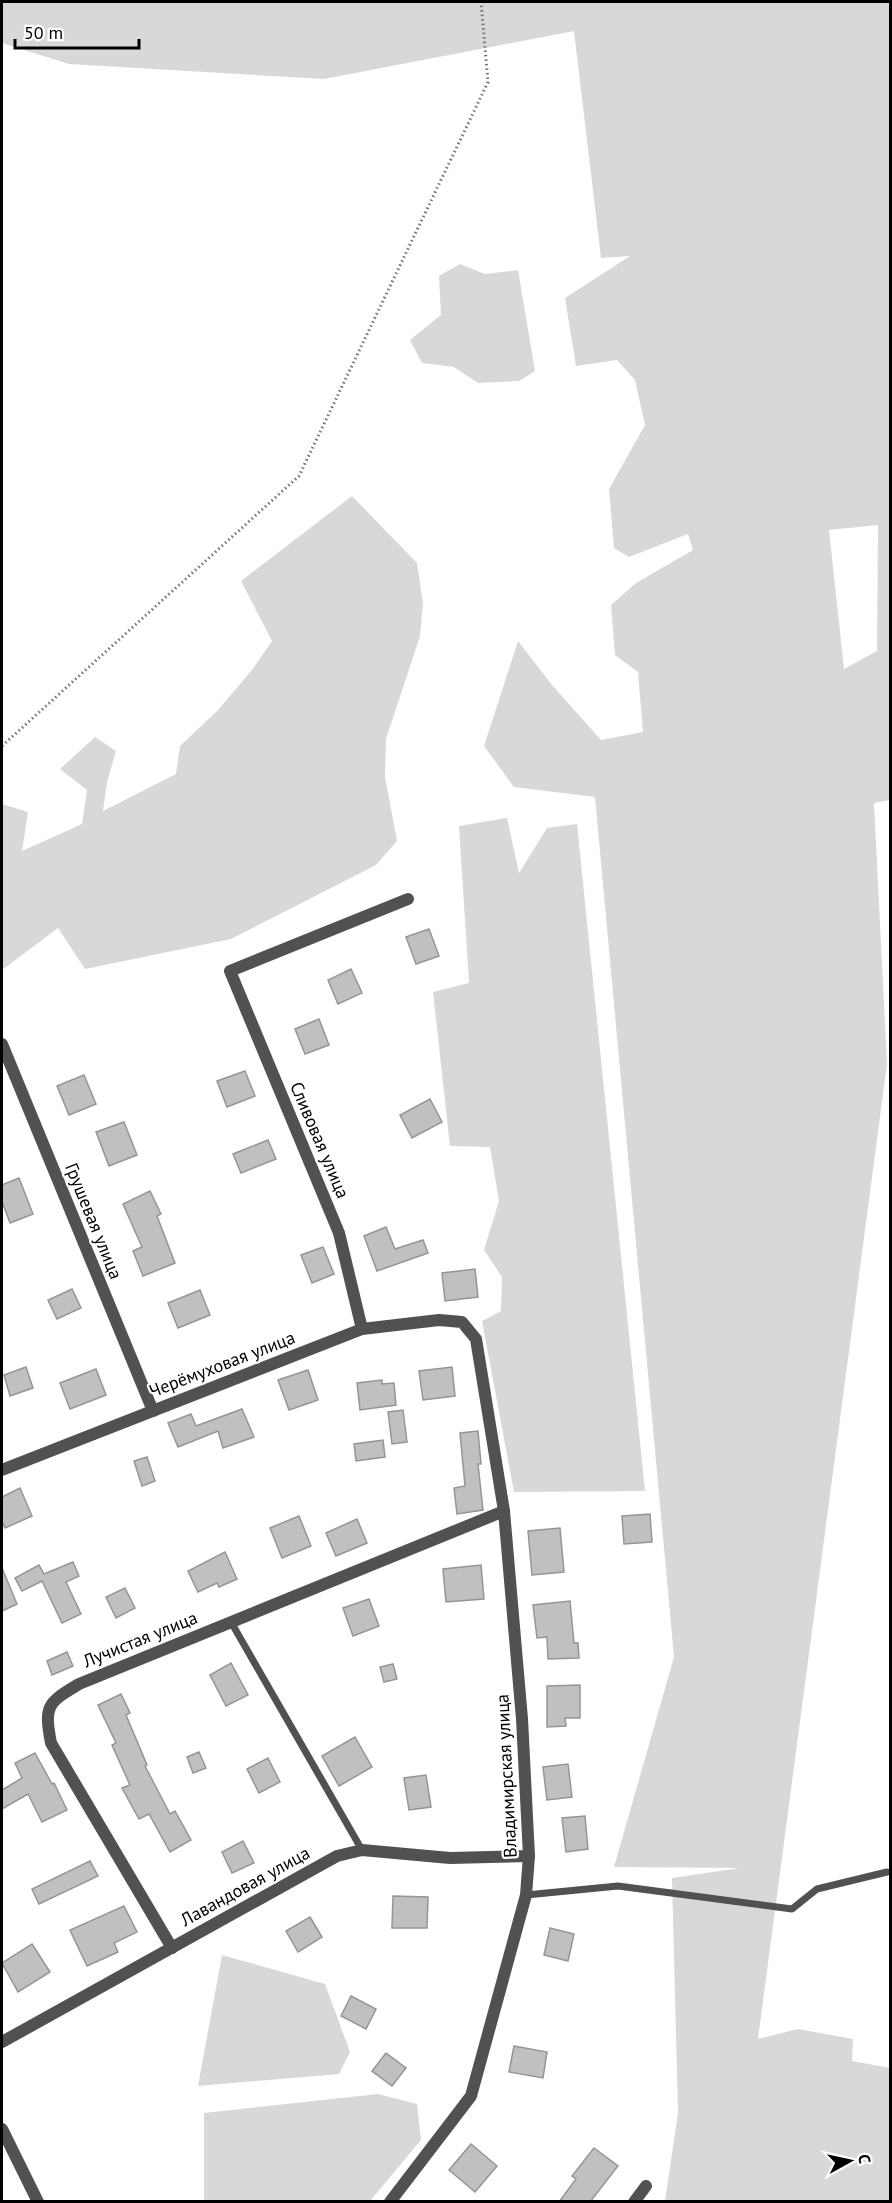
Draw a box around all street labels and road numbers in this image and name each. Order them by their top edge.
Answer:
street label: Сливовая улица [285,1078,355,1202]
street label: Грушевая улица [60,1160,128,1282]
street label: Черёмуховая улица [146,1326,298,1402]
street label: Лучистая улица [79,1606,201,1673]
street label: Владимирская улица [490,1693,522,1859]
street label: Лавандовая улица [175,1841,314,1932]

